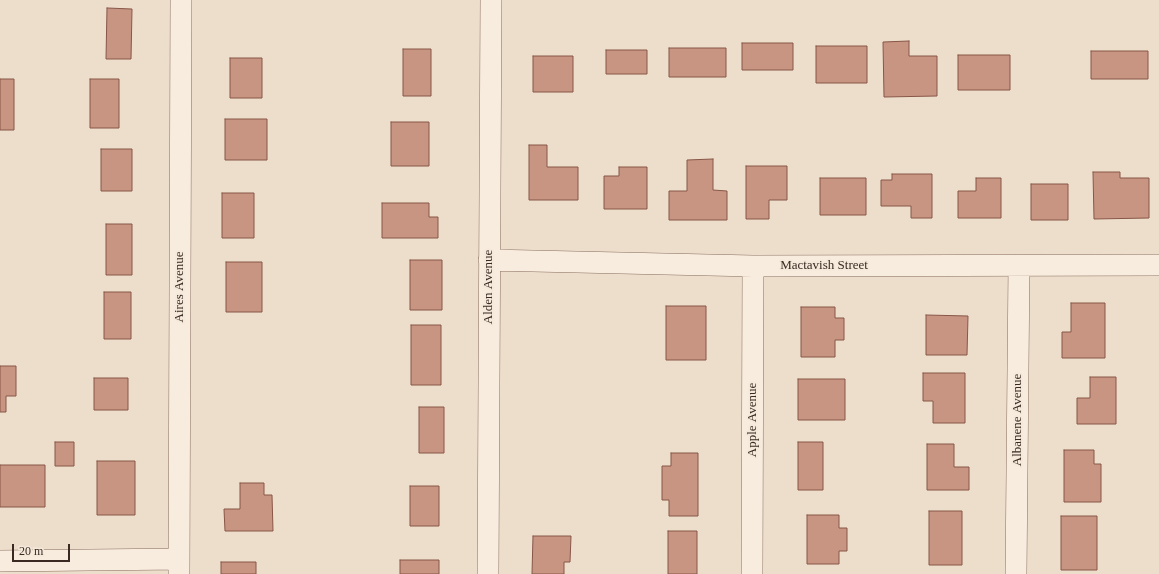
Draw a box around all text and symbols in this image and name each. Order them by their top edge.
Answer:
street label: Alden Avenue [481,250,497,324]
street label: Aires Avenue [172,252,188,322]
street label: Mactavish Street [780,258,868,274]
street label: Albanene Avenue [1010,374,1026,466]
street label: Apple Avenue [745,383,761,457]
scale bar [14,536,72,562]
text: 20 m [19,544,43,558]

